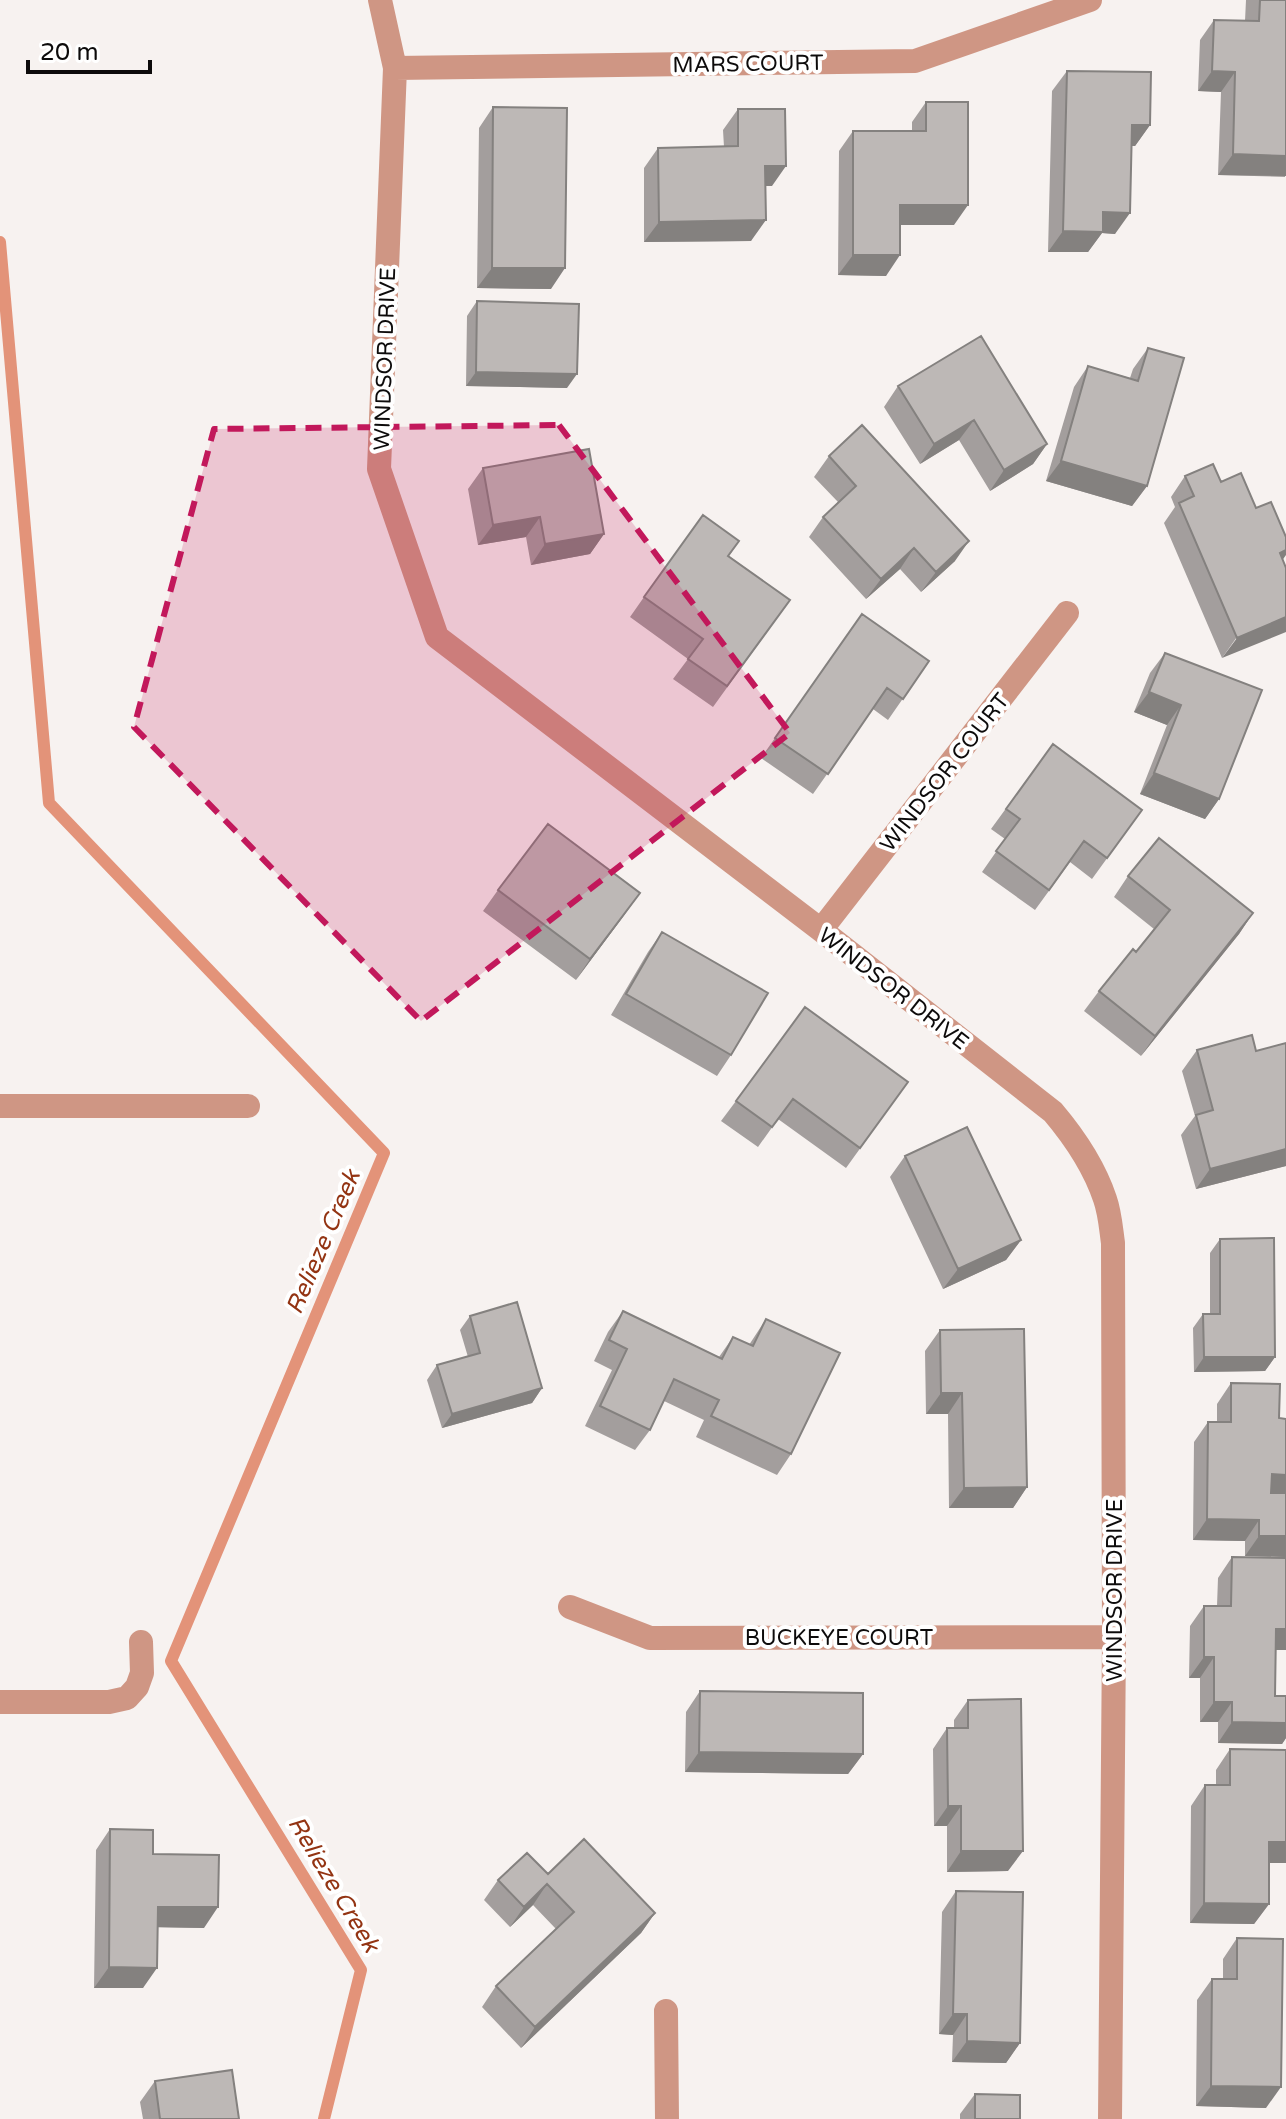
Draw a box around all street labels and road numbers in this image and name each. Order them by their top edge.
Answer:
street label: MARS COURT [672,50,824,78]
street label: WINDSOR DRIVE [369,267,401,451]
street label: WINDSOR COURT [875,688,1015,857]
street label: WINDSOR DRIVE [813,922,974,1055]
street label: WINDSOR DRIVE [1102,1498,1128,1682]
street label: BUCKEYE COURT [745,1625,934,1651]

